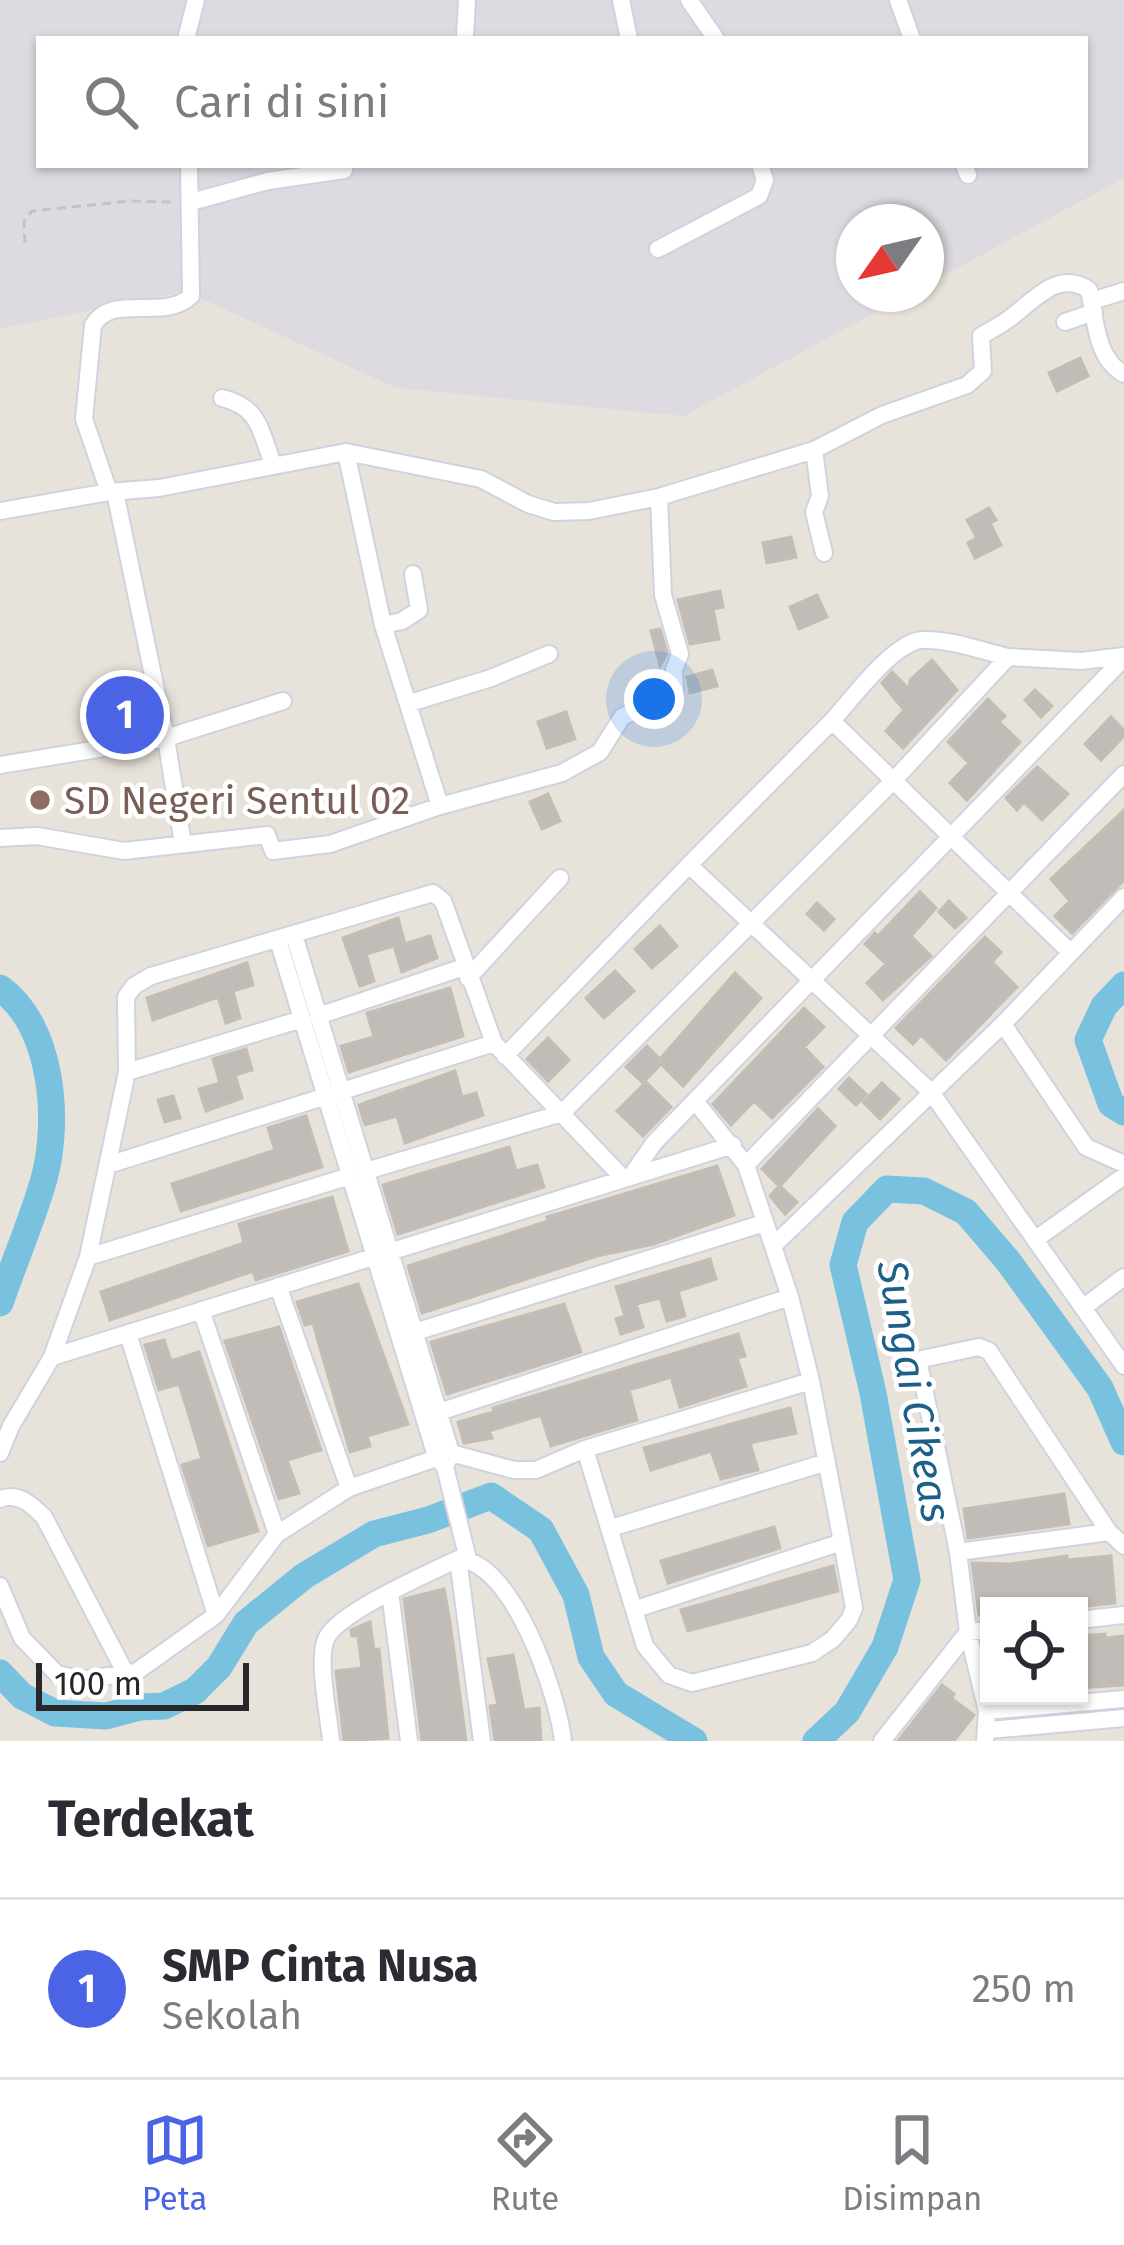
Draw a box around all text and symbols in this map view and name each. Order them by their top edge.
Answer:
search box [36,36,1088,168]
icon: search [78,69,144,135]
text: Cari di sini [174,75,390,129]
north arrow [836,204,944,312]
your location [624,669,684,729]
pin: 1 [86,670,164,760]
place label: SD Negeri Sentul 02 [64,778,410,824]
marker: SD Negeri Sentul 02 [27,787,53,813]
water label: Sungai Cikeas [866,1255,962,1526]
map controls [980,1597,1088,1705]
button: locate [980,1597,1088,1705]
scale bar [36,1657,249,1710]
text: 100 m [54,1664,142,1704]
text: Terdekat [48,1788,254,1850]
text: SMP Cinta Nusa [162,1939,479,1993]
text: 1 [78,1966,96,2012]
text: 250 m [972,1966,1076,2012]
text: Sekolah [162,1993,302,2039]
tab: Peta [142,2107,208,2219]
tab: Rute [491,2107,559,2219]
tab: Disimpan [842,2107,982,2219]

